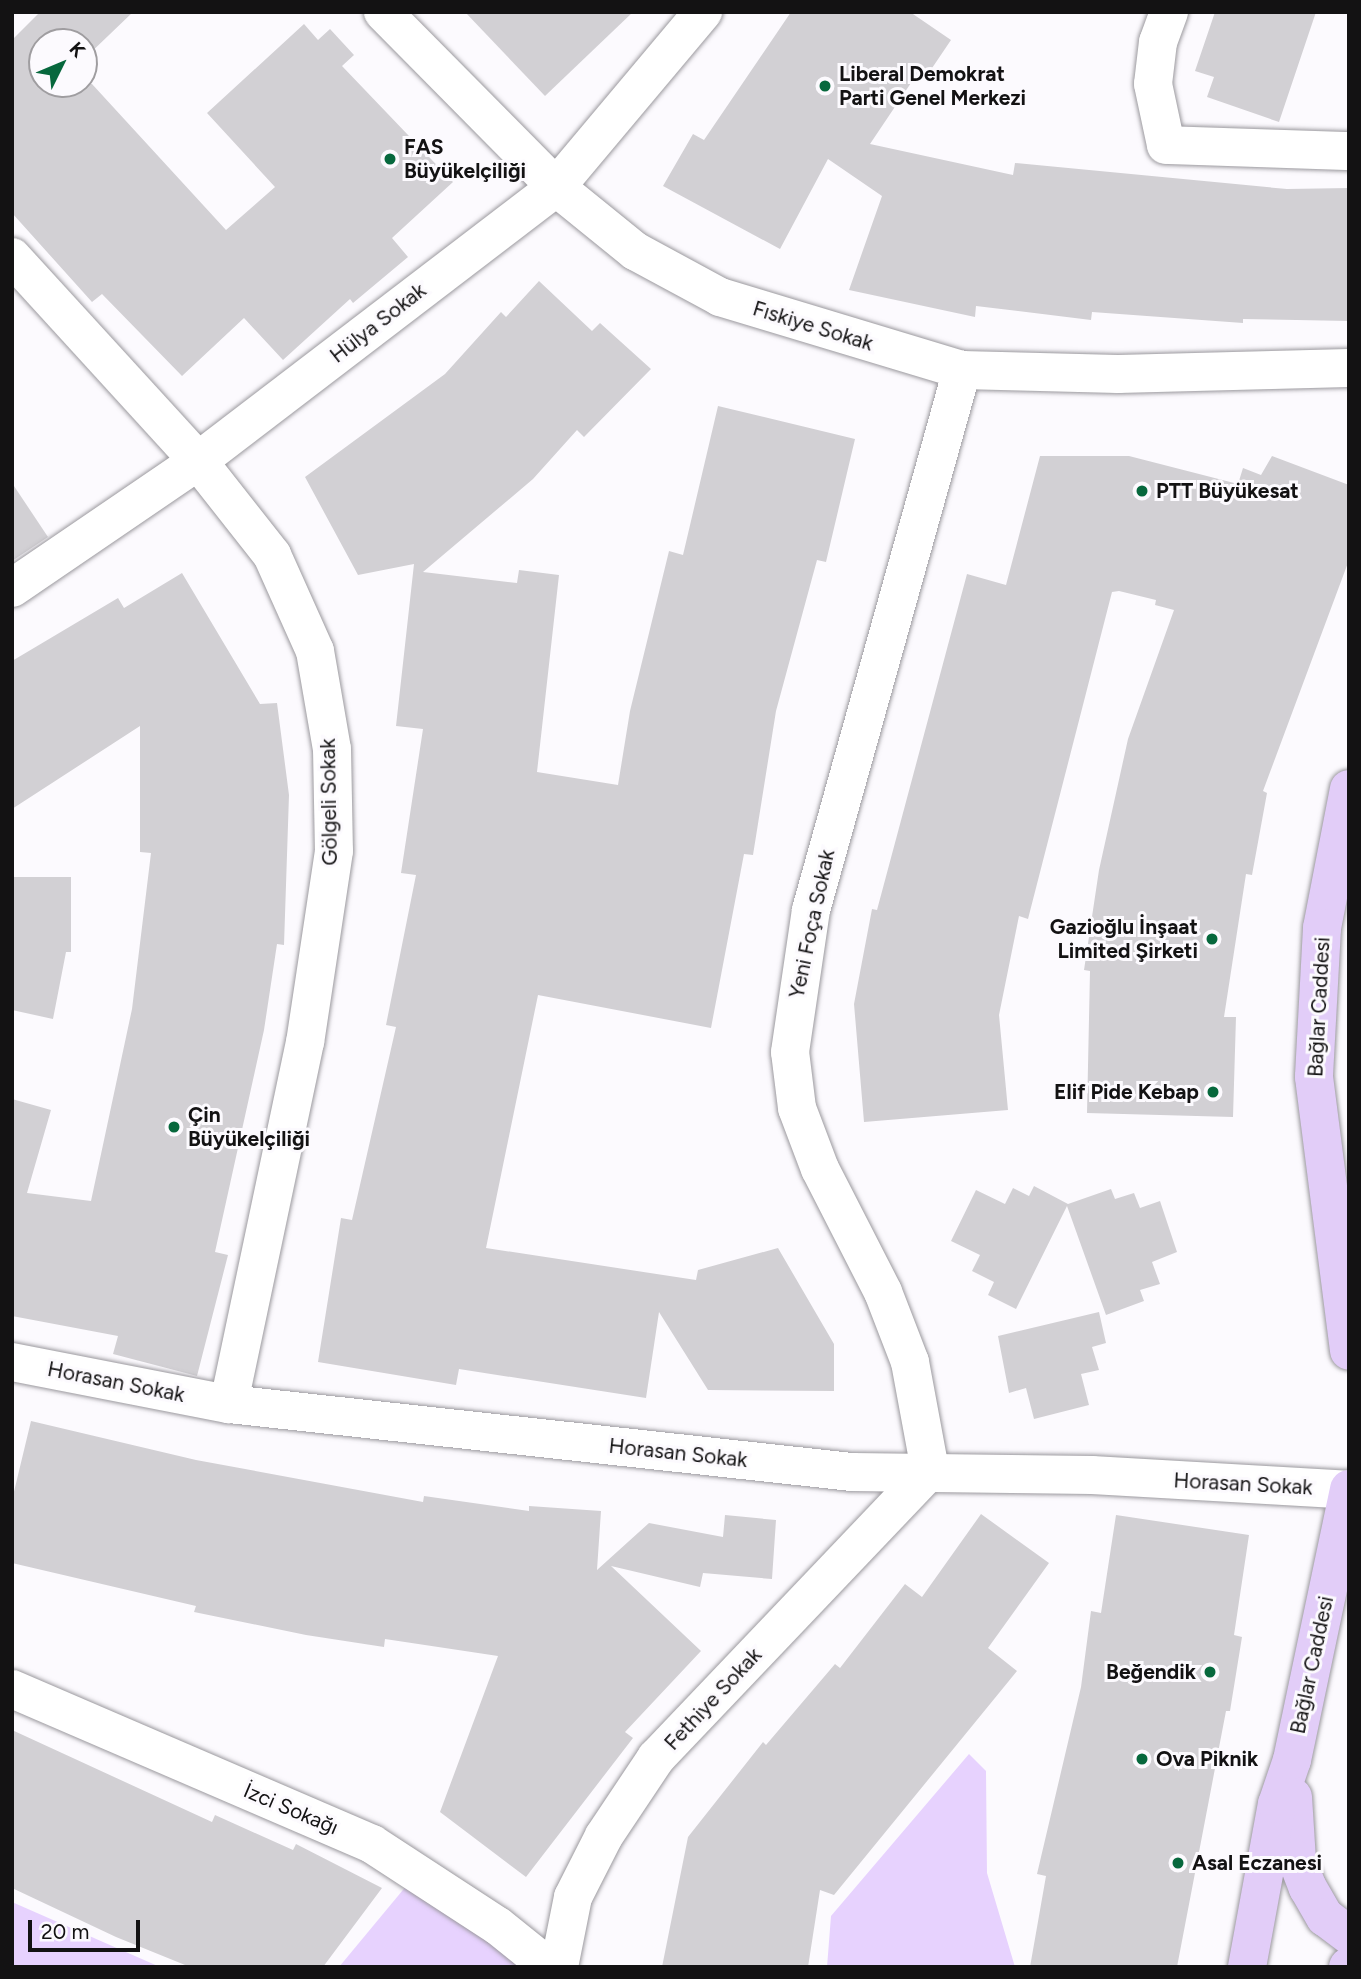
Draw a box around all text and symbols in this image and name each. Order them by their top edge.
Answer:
north arrow [28,28,98,98]
text: K [65,37,90,62]
place label: Liberal Demokrat Parti Genel Merkezi [839,61,1026,111]
marker: Liberal Demokrat Parti Genel Merkezi [817,78,833,94]
place label: FAS Büyükelçiliği [404,134,526,184]
marker: FAS Büyükelçiliği [382,151,398,167]
street label: Hülya Sokak [325,278,431,368]
street label: Fıskiye Sokak [750,296,876,356]
place label: PTT Büyükesat [1156,478,1299,504]
marker: PTT Büyükesat [1134,483,1150,499]
street label: Gölgeli Sokak [315,738,343,866]
street label: Yeni Foça Sokak [784,847,840,1001]
place label: Gazioğlu İnşaat Limited Şirketi [1050,914,1198,964]
marker: Gazioğlu İnşaat Limited Şirketi [1204,931,1220,947]
street label: Bağlar Caddesi [1303,936,1335,1078]
place label: Elif Pide Kebap [1054,1079,1199,1105]
marker: Elif Pide Kebap [1205,1084,1221,1100]
place label: Çin Büyükelçiliği [188,1102,310,1152]
marker: Çin Büyükelçiliği [166,1119,182,1135]
street label: Horasan Sokak [45,1356,187,1408]
street label: Horasan Sokak [608,1433,748,1473]
street label: Horasan Sokak [1173,1468,1313,1500]
street label: Bağlar Caddesi [1285,1594,1339,1736]
street label: Fethiye Sokak [659,1643,767,1755]
place label: Beğendik [1106,1659,1196,1685]
marker: Beğendik [1202,1664,1218,1680]
place label: Ova Piknik [1156,1746,1258,1772]
marker: Ova Piknik [1134,1751,1150,1767]
street label: İzci Sokağı [240,1778,342,1840]
place label: Asal Eczanesi [1192,1850,1322,1876]
marker: Asal Eczanesi [1170,1855,1186,1871]
scale bar [32,1906,144,1950]
text: 20 m [41,1919,89,1944]

